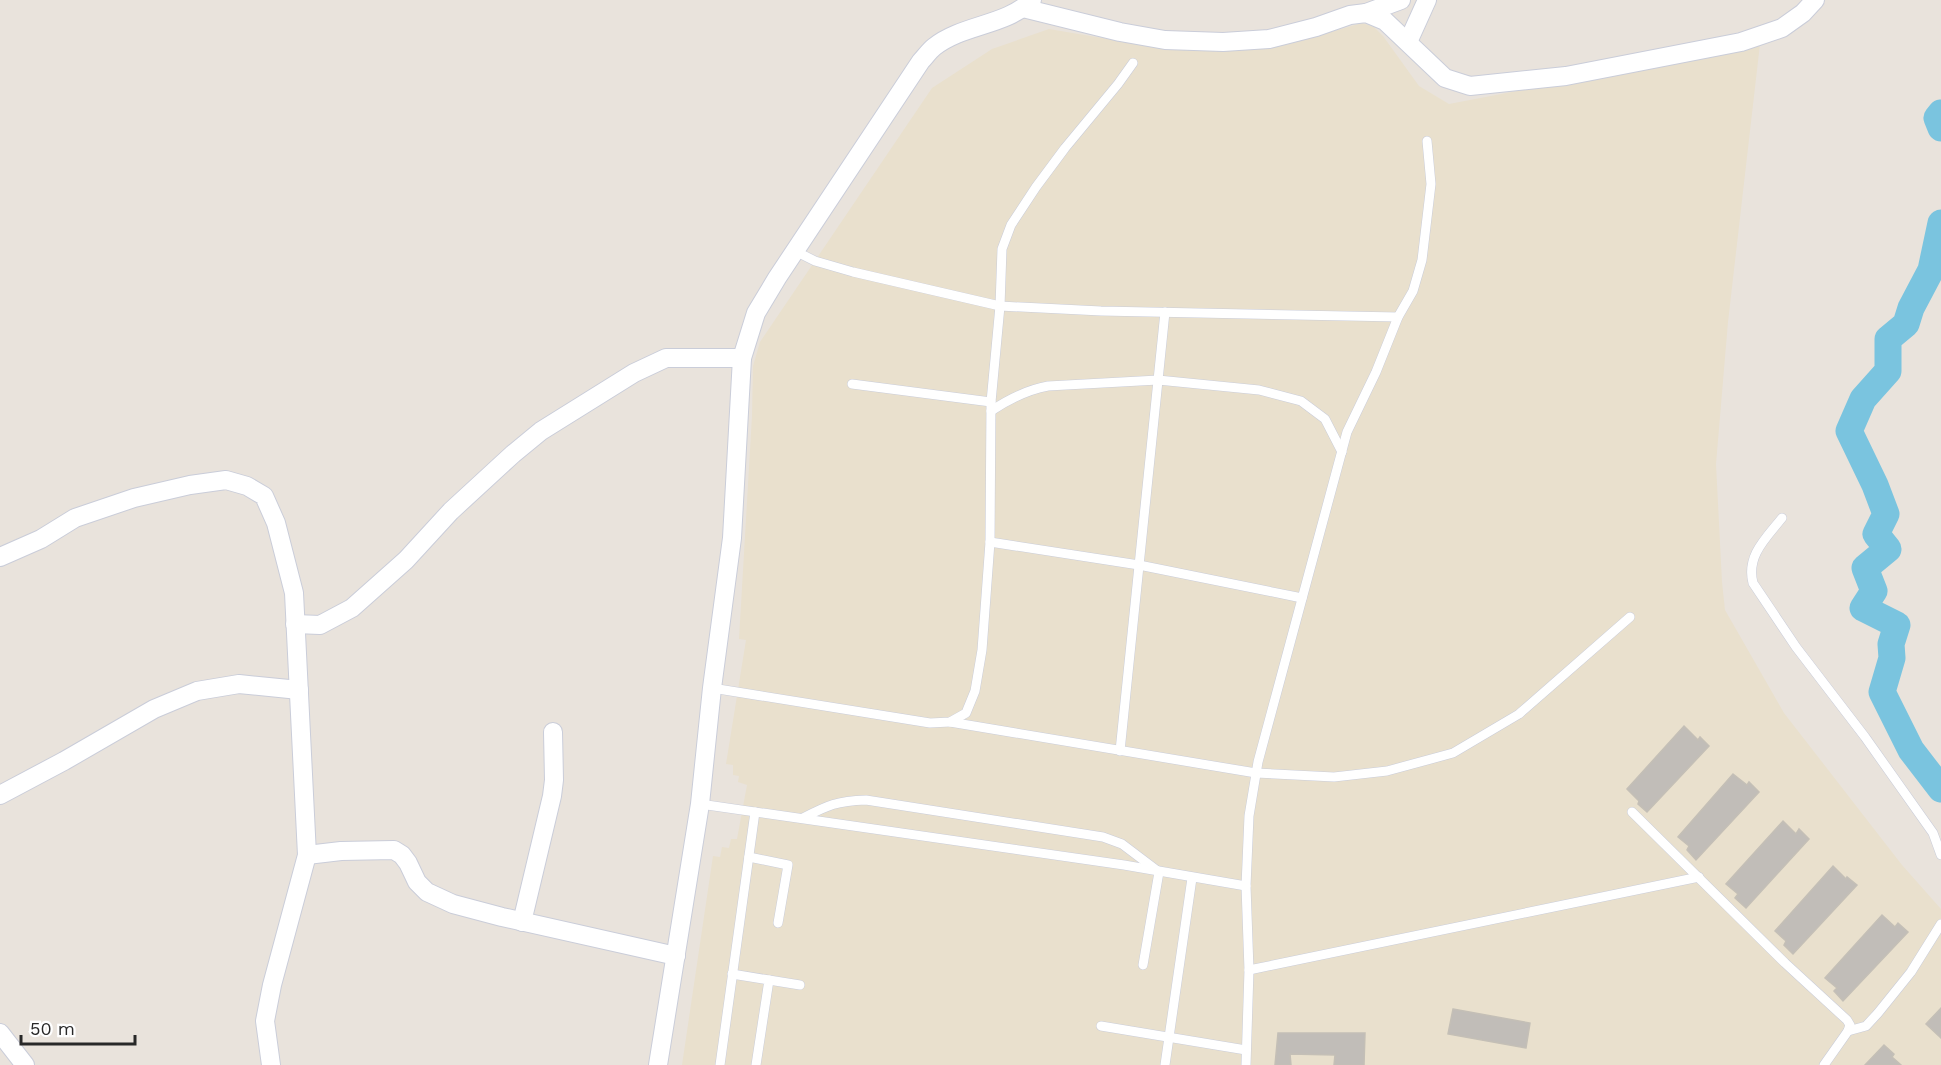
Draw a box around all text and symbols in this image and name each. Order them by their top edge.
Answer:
scale bar [21,1008,135,1046]
text: 50 m [30,1018,75,1039]

